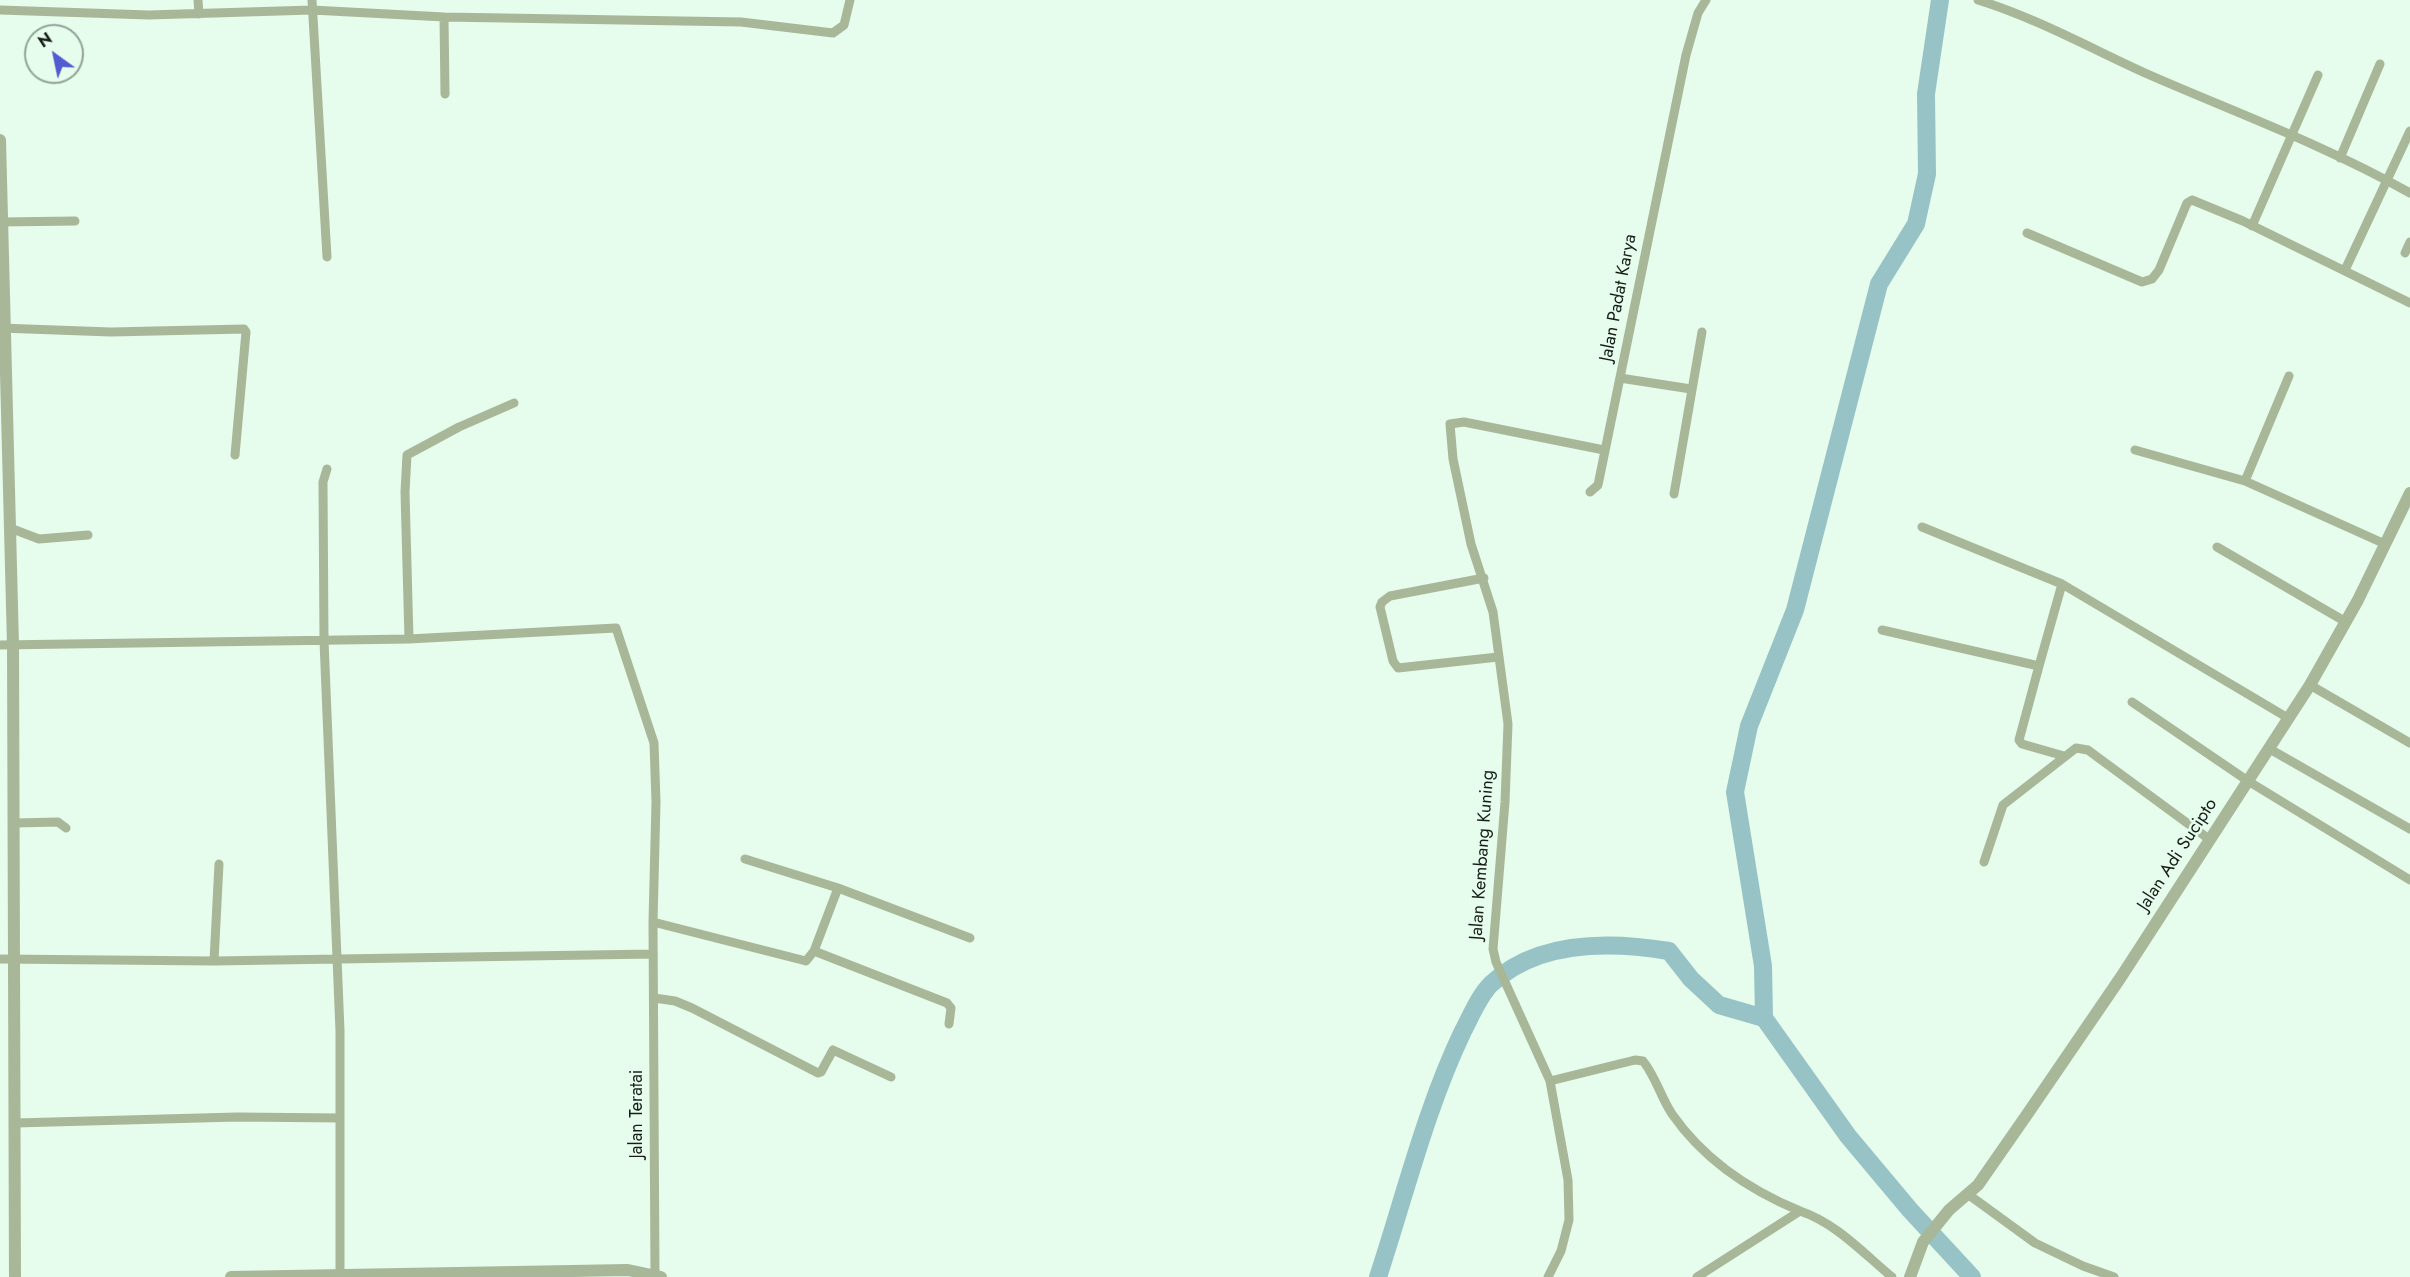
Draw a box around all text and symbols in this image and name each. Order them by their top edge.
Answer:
north arrow [24,24,84,84]
text: N [33,27,57,53]
street label: Jalan Padat Karya [1596,232,1642,364]
street label: Jalan Kembang Kuning [1466,769,1500,941]
street label: Jalan Adi Sucipto [2134,795,2222,915]
street label: Jalan Teratai [627,1070,649,1158]

